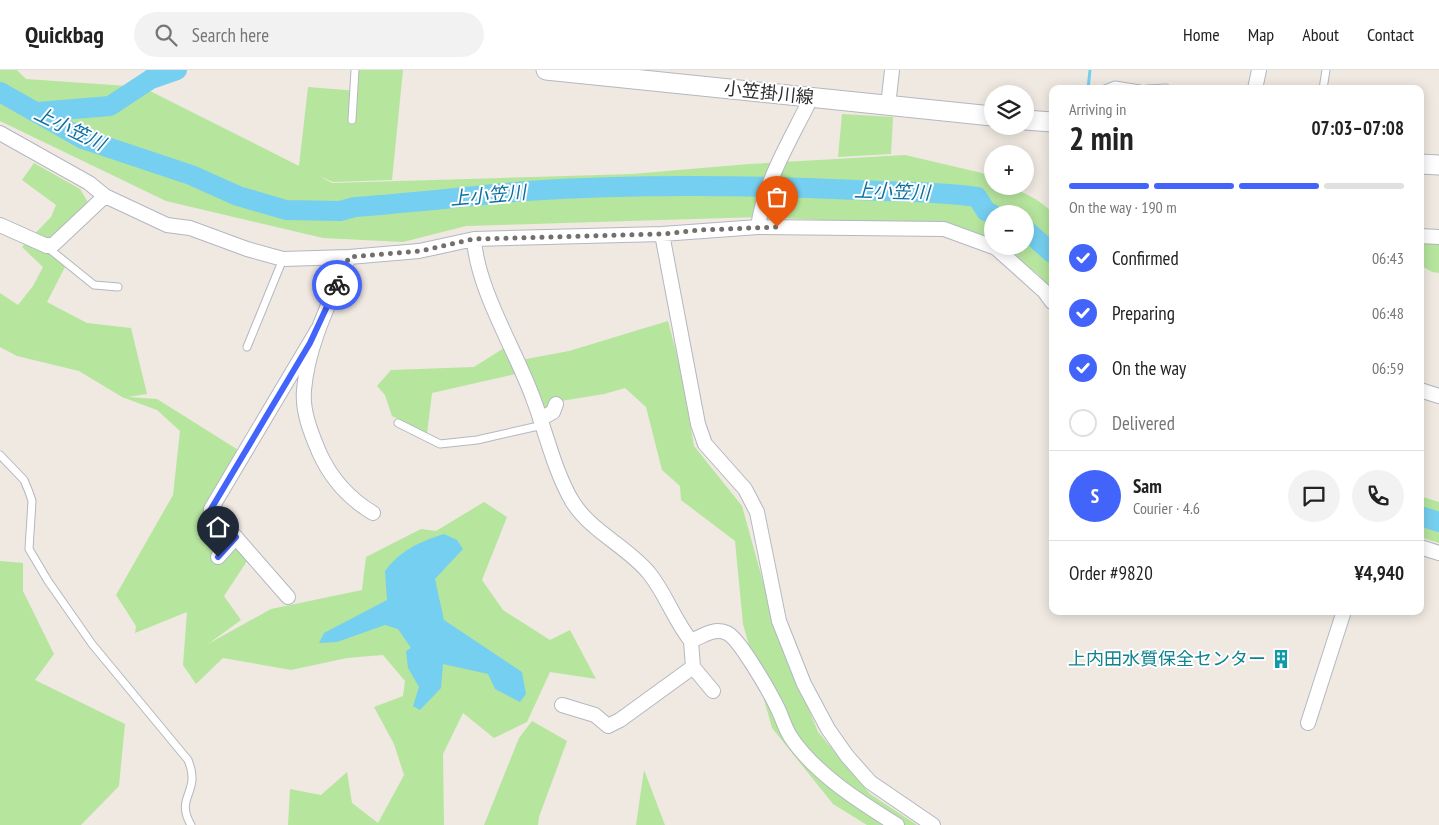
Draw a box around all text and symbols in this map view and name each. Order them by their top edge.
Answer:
search box [134,12,484,57]
text: Quickbag [25,19,104,50]
icon: search [152,21,180,49]
text: Search here [192,23,269,47]
text: Home [1183,23,1220,46]
text: Map [1248,23,1274,46]
text: About [1302,23,1339,46]
text: Contact [1367,23,1414,46]
street label: 小笠掛川線 [723,76,815,109]
map controls [984,85,1034,255]
button: layers [984,85,1034,135]
text: Arriving in [1069,99,1126,119]
water label: 上小笠川 [31,101,111,156]
text: 07:03–07:08 [1311,116,1404,140]
text: 2 min [1069,117,1134,159]
button: + [984,145,1034,195]
pin [756,176,798,227]
water label: 上小笠川 [854,178,932,204]
water label: 上小笠川 [449,180,529,210]
icon: bag [763,183,791,211]
text: On the way · 190 m [1069,197,1177,217]
button: − [984,205,1034,255]
icon: check [1069,244,1097,272]
text: Confirmed [1112,246,1179,270]
text: 06:43 [1372,248,1404,268]
courier [312,260,362,310]
icon: bike [323,271,351,299]
icon: check [1069,299,1097,327]
text: Preparing [1112,301,1175,325]
text: 06:48 [1372,303,1404,323]
icon: check [1069,354,1097,382]
text: On the way [1112,356,1186,380]
text: 06:59 [1372,358,1404,378]
text: Delivered [1112,411,1175,435]
button: chat [1288,470,1340,522]
button: phone [1352,470,1404,522]
text: Sam [1133,474,1162,498]
text: S [1091,484,1099,508]
text: Courier · 4.6 [1133,498,1200,518]
pin [197,506,239,557]
icon: home [204,513,232,541]
text: Order #9820 [1069,561,1153,585]
text: ¥4,940 [1354,561,1404,585]
place label: 上内田水質保全センター [1068,647,1266,670]
building icon: 上内田水質保全センター [1270,648,1292,670]

